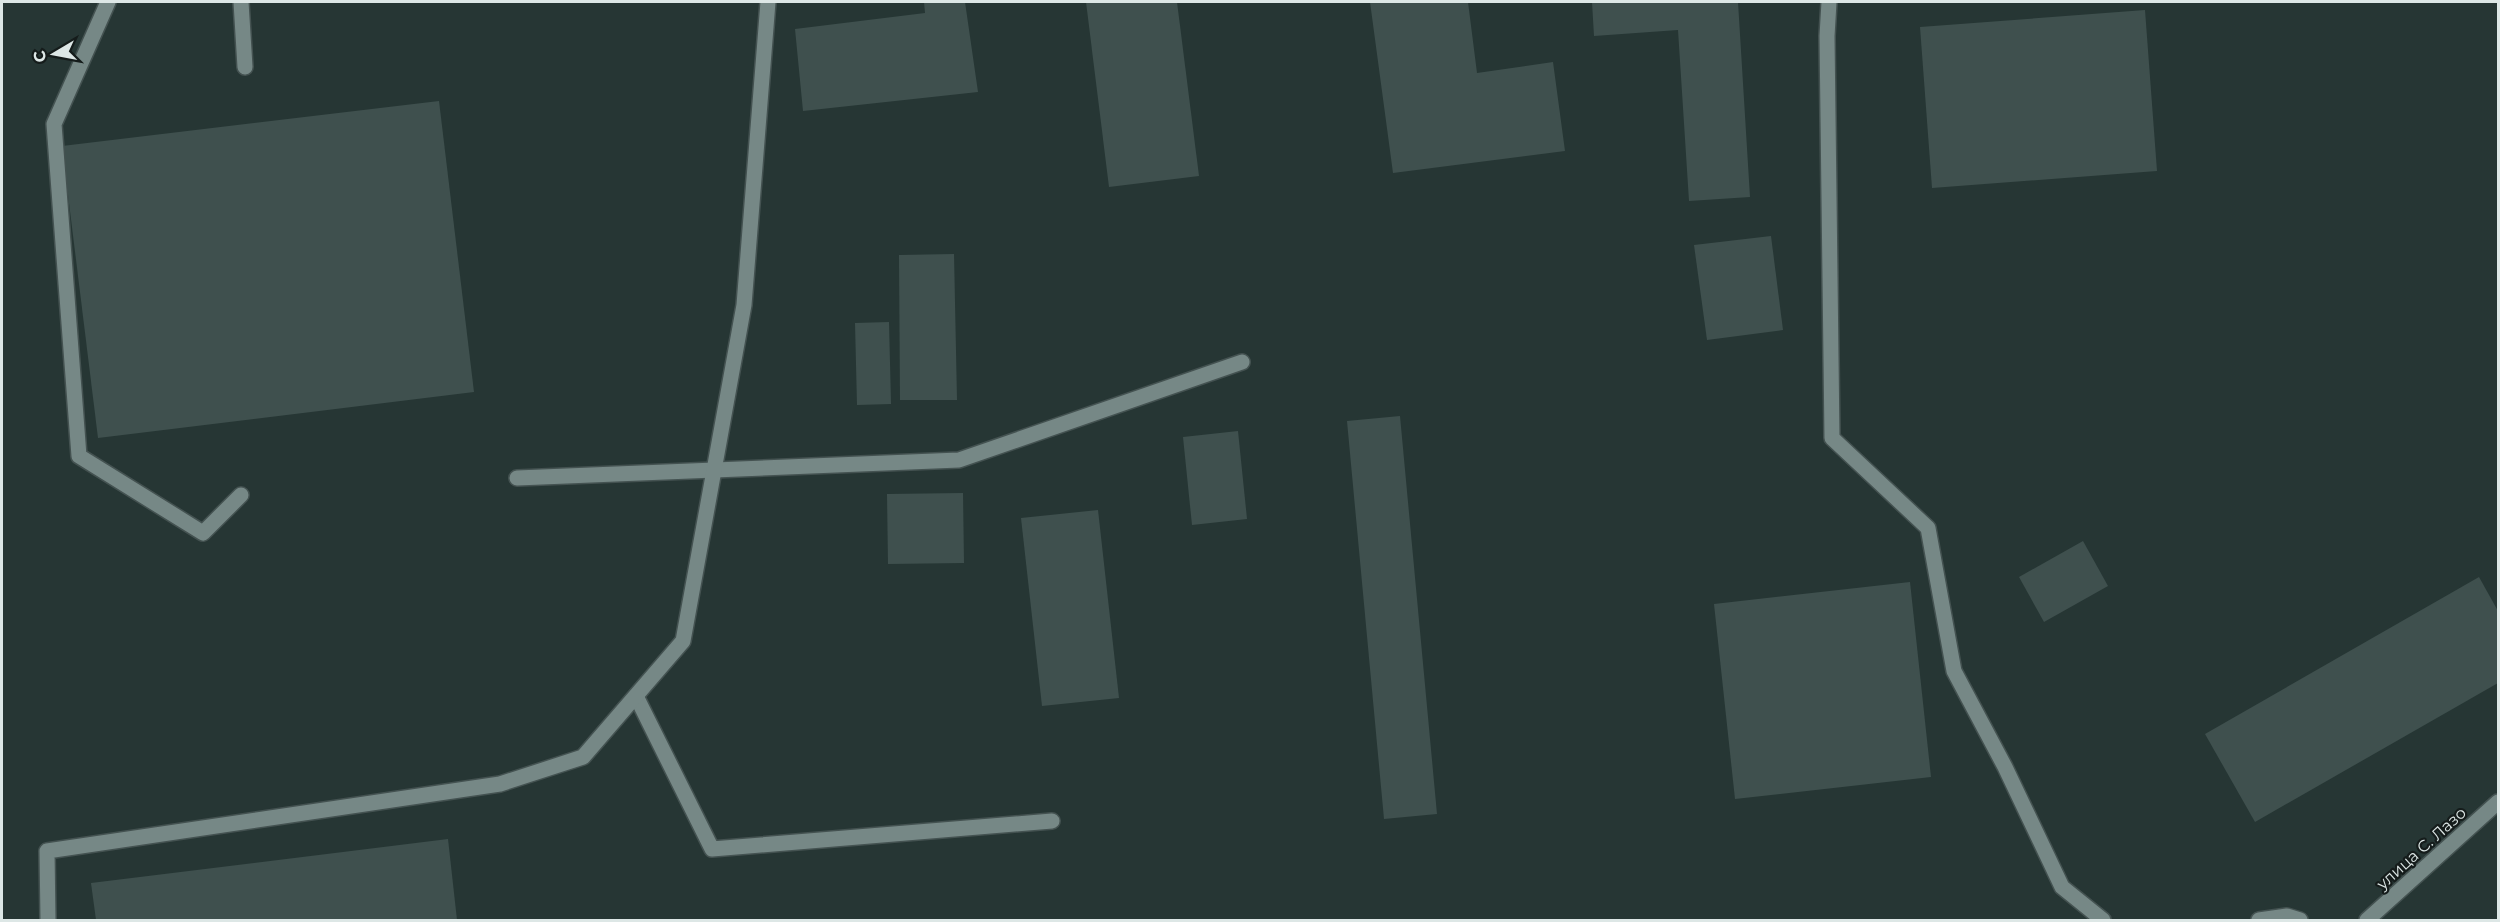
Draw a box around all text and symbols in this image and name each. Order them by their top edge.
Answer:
north arrow [24,24,84,84]
text: С [29,49,50,64]
street label: улица С. Лазо [2372,803,2470,894]

